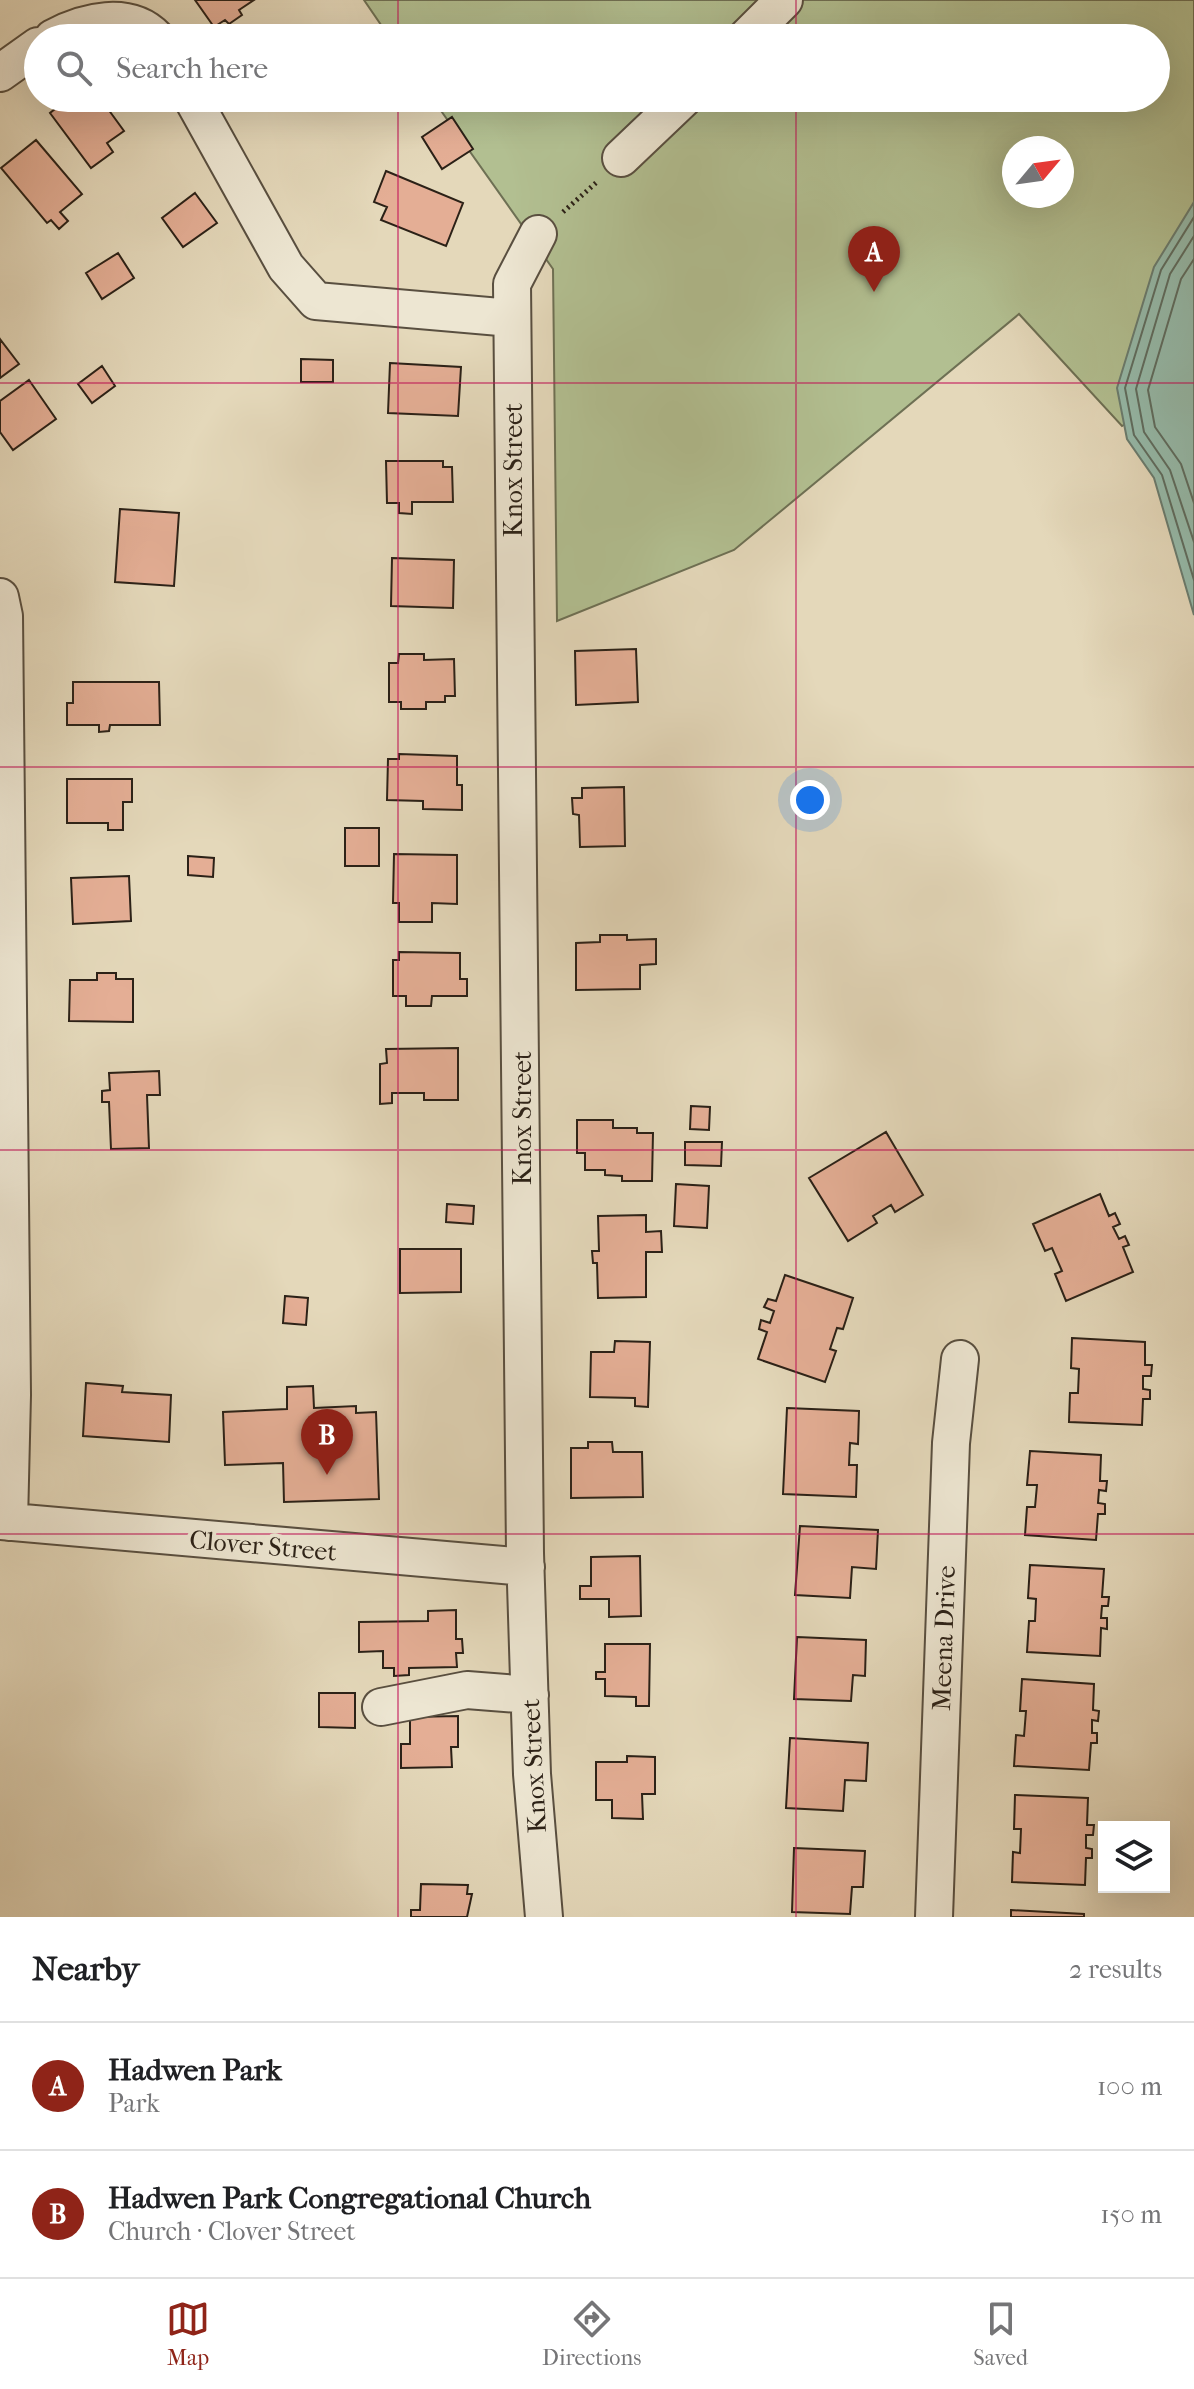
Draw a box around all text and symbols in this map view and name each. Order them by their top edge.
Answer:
search box [24,24,1170,112]
icon: search [52,46,96,90]
text: Search here [116,51,268,86]
north arrow [1002,136,1074,208]
pin: A [848,226,900,292]
street label: Knox Street [498,402,529,537]
your location [790,780,830,820]
street label: Knox Street [507,1050,538,1185]
pin: B [301,1409,353,1475]
street label: Clover Street [188,1524,339,1568]
street label: Meena Drive [926,1565,962,1711]
street label: Knox Street [515,1697,553,1834]
map controls [1098,1821,1170,1893]
button: layers [1098,1821,1170,1893]
text: Nearby [32,1949,139,1989]
text: 2 results [1069,1954,1162,1985]
text: Hadwen Park [108,2053,282,2088]
text: A [50,2071,66,2102]
text: 100 m [1097,2071,1162,2102]
text: Park [108,2088,160,2119]
text: Hadwen Park Congregational Church [108,2181,591,2216]
text: B [50,2199,66,2230]
text: 150 m [1100,2199,1162,2230]
text: Church · Clover Street [108,2216,356,2247]
tab: Map [166,2297,210,2371]
tab: Directions [542,2297,641,2371]
tab: Saved [973,2297,1028,2371]

